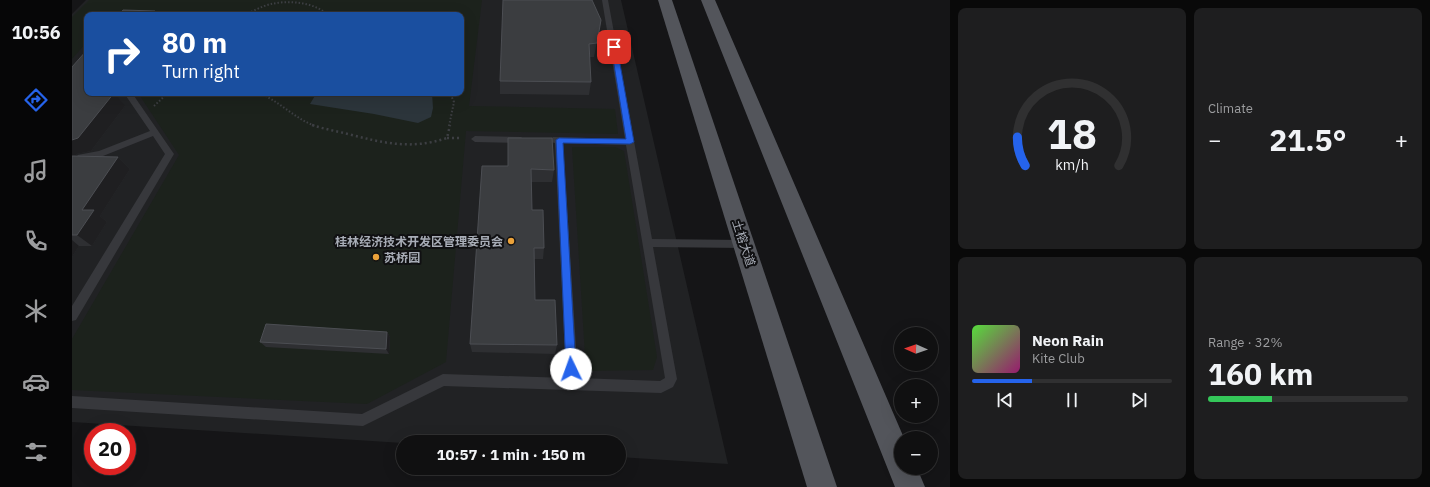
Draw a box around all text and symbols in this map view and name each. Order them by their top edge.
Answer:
text: 10:56 [11,21,61,44]
text: 80 m [162,24,227,61]
icon: right [96,28,148,80]
pin [597,30,631,64]
icon: arrive [603,36,625,58]
text: Turn right [162,60,240,83]
icon: directions [22,86,50,114]
text: Climate [1208,100,1253,117]
text: 18 [1047,106,1097,160]
text: 21.5° [1269,120,1347,159]
text: − [1208,125,1221,154]
text: + [1395,125,1408,154]
text: km/h [1055,155,1089,174]
icon: music [22,157,50,185]
street label: 土榕大道 [729,218,759,268]
icon: phone [22,227,50,255]
place label: 桂林经济技术开发区管理委员会 [335,234,503,249]
marker: 桂林经济技术开发区管理委员会 [506,236,516,246]
place label: 苏桥园 [384,250,420,265]
marker: 苏桥园 [371,252,381,262]
icon: climate [22,297,50,325]
north arrow [894,327,938,371]
map controls [894,327,938,475]
text: Neon Rain [1032,331,1104,350]
text: Range · 32% [1208,334,1282,351]
position arrow [550,348,592,390]
text: Kite Club [1032,350,1085,367]
text: 160 km [1208,354,1313,393]
icon: car [22,368,50,396]
button: + [894,379,938,423]
icon: previous [994,389,1016,411]
icon: pause [1061,389,1083,411]
icon: next [1128,389,1150,411]
speed limit sign: 20 [84,423,136,475]
button: − [894,431,938,475]
icon: filters [22,438,50,466]
text: 10:57 · 1 min · 150 m [437,445,585,464]

